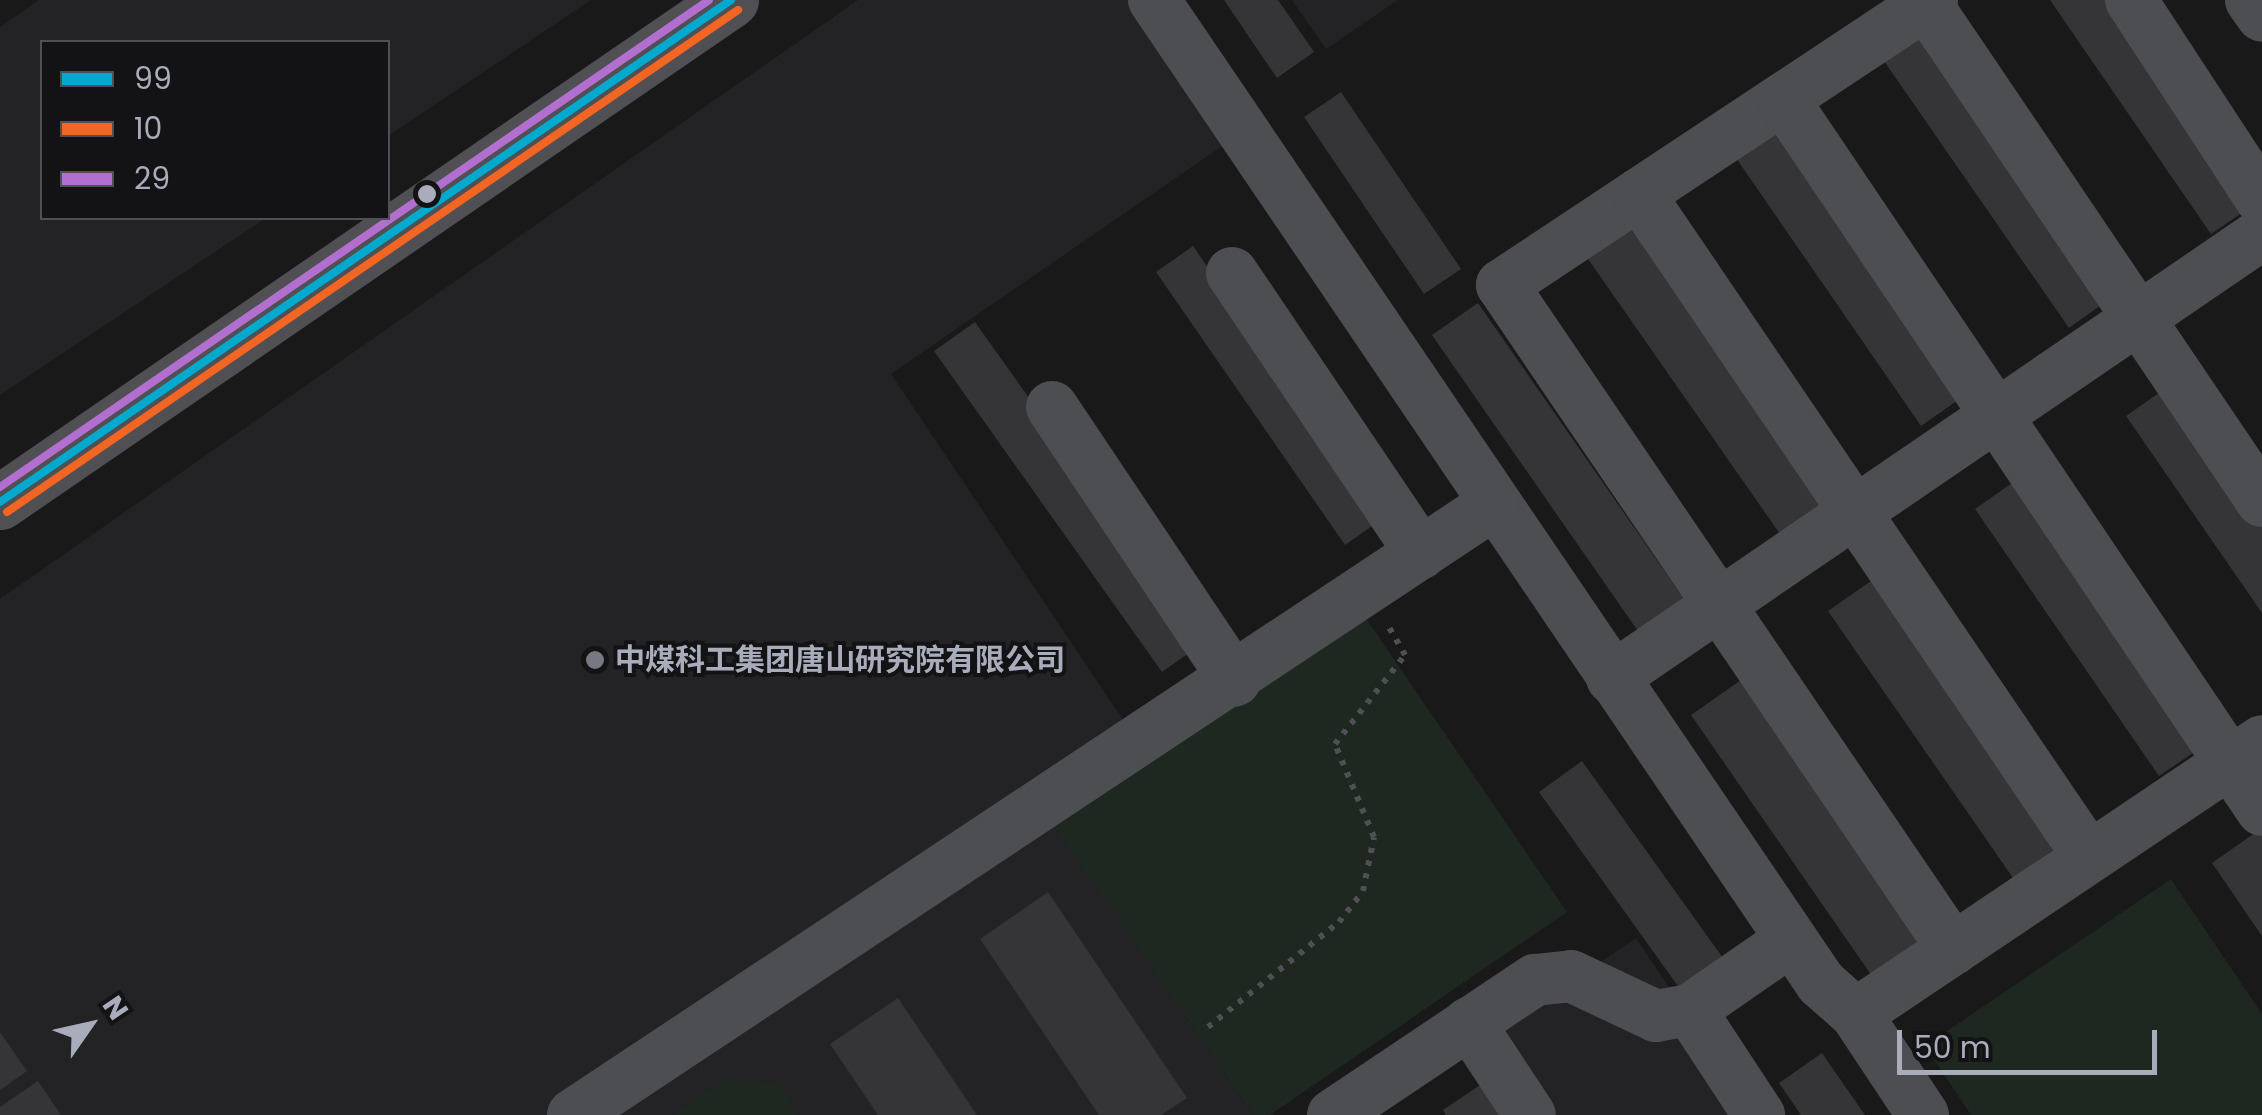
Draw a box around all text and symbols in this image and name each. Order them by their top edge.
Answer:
legend [40,40,390,220]
text: 99 [134,57,172,100]
text: 10 [134,107,162,150]
text: 29 [134,157,170,200]
unlabelled marker [417,184,437,204]
place label: 中煤科工集团唐山研究院有限公司 [615,642,1065,678]
marker: 中煤科工集团唐山研究院有限公司 [584,649,606,671]
north arrow [40,975,140,1075]
text: N [93,988,137,1028]
scale bar [1902,1010,2162,1072]
text: 50 m [1914,1026,1991,1069]

